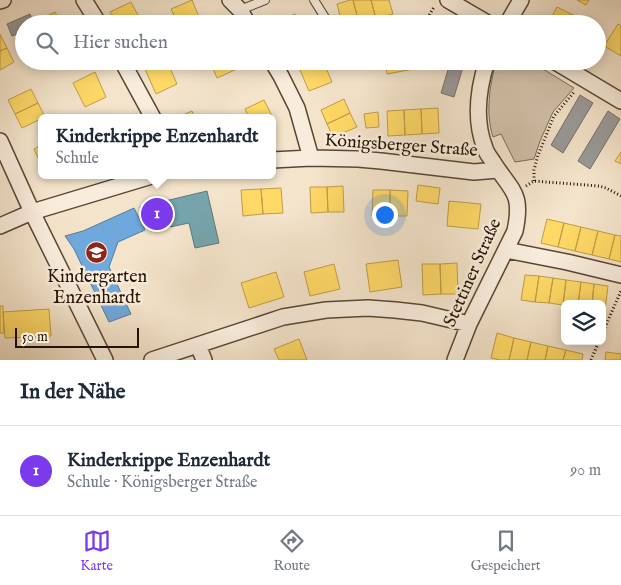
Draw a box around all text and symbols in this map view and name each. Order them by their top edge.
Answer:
search box [15,15,606,70]
icon: search [33,29,61,57]
text: Hier suchen [73,31,168,55]
popup [38,114,276,179]
text: Kinderkrippe Enzenhardt [55,125,259,149]
street label: Königsberger Straße [324,129,478,163]
text: Schule [55,149,99,169]
pin: 1 [141,195,173,233]
your location [372,202,398,228]
street label: Stettiner Straße [439,215,507,331]
school or university icon: Kindergarten Enzenhardt [85,240,109,264]
place label: Kindergarten Enzenhardt [47,266,147,310]
map controls [561,300,606,345]
button: layers [561,300,606,345]
scale bar [15,325,139,348]
text: 50 m [22,328,48,346]
text: In der Nähe [20,379,126,406]
text: Kinderkrippe Enzenhardt [67,449,270,473]
text: 1 [33,461,39,481]
text: 90 m [570,461,601,481]
text: Schule · Königsberger Straße [67,473,257,493]
tab: Karte [80,527,113,575]
tab: Route [273,527,310,575]
tab: Gespeichert [471,527,541,575]

